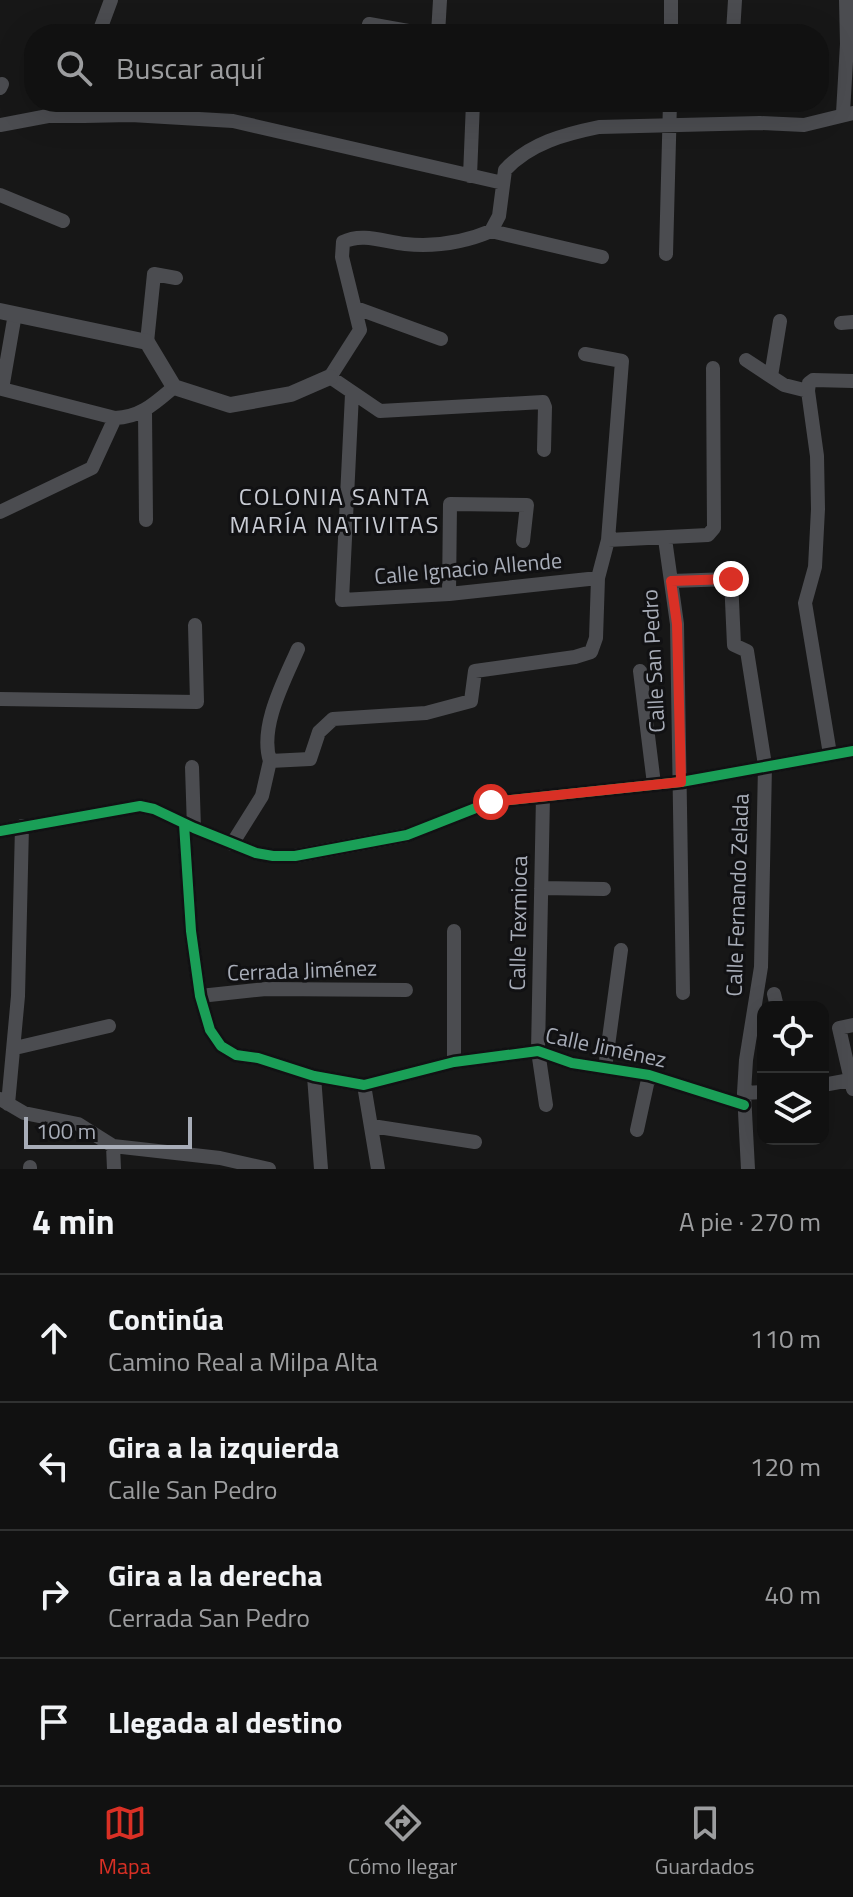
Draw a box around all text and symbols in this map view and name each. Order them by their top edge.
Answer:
search box [24,24,829,112]
text: Buscar aquí [116,45,263,91]
icon: search [52,46,96,90]
district label: COLONIA SANTA MARÍA NATIVITAS [229,478,441,542]
street label: Calle Ignacio Allende [373,543,563,593]
route end [713,561,749,597]
street label: Calle San Pedro [632,588,674,734]
route start [473,784,509,820]
street label: Calle Fernando Zelada [716,793,758,997]
street label: Calle Texmioca [500,855,536,991]
street label: Cerrada Jiménez [226,950,378,990]
map controls [757,1001,829,1145]
button: locate [757,1001,829,1073]
street label: Calle Jiménez [542,1018,670,1076]
button: layers [757,1073,829,1145]
scale bar [24,1113,192,1149]
text: 100 m [36,1114,96,1148]
text: 4 min [32,1195,115,1247]
text: A pie · 270 m [679,1202,821,1241]
text: Continúa [108,1296,224,1342]
icon: ahead [32,1316,76,1360]
text: 110 m [750,1319,821,1358]
text: Camino Real a Milpa Alta [108,1342,378,1381]
text: Gira a la izquierda [108,1424,339,1470]
icon: left [32,1444,76,1488]
text: 120 m [750,1447,821,1486]
text: Calle San Pedro [108,1470,278,1509]
text: Gira a la derecha [108,1552,323,1598]
icon: right [32,1572,76,1616]
text: 40 m [764,1575,821,1614]
text: Cerrada San Pedro [108,1598,310,1637]
text: Llegada al destino [108,1699,342,1745]
icon: arrive [32,1700,76,1744]
tab: Mapa [99,1801,151,1883]
tab: Cómo llegar [348,1801,457,1883]
tab: Guardados [655,1801,754,1883]

